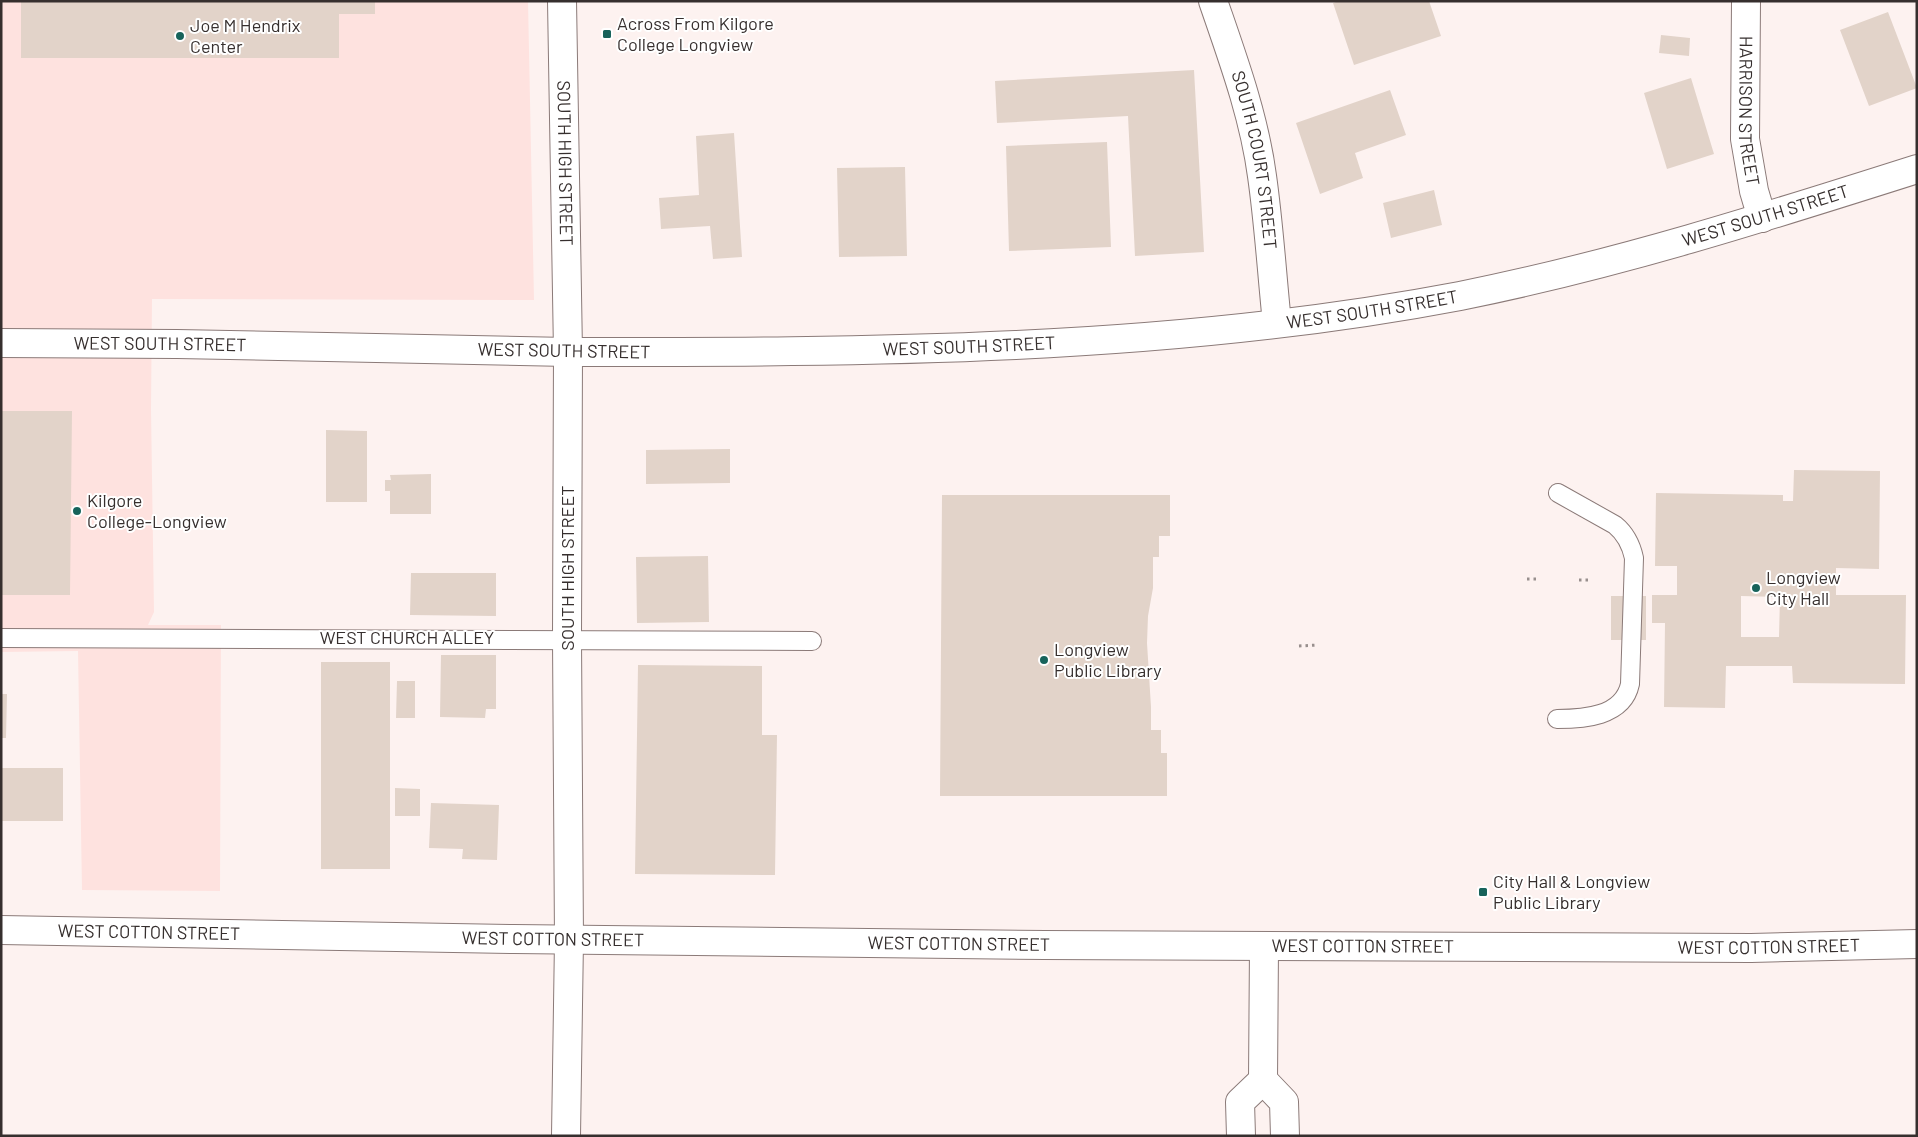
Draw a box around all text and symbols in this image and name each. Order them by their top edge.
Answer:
place label: Across From Kilgore College Longview [617,12,774,55]
place label: Joe M Hendrix Center [190,14,301,57]
marker: Across From Kilgore College Longview [601,28,613,40]
marker: Joe M Hendrix Center [174,30,186,42]
street label: HARRISON STREET [1735,36,1765,187]
street label: SOUTH COURT STREET [1227,68,1282,250]
street label: SOUTH HIGH STREET [553,80,578,246]
street label: WEST SOUTH STREET [1679,179,1851,251]
street label: WEST SOUTH STREET [1285,285,1459,333]
street label: WEST SOUTH STREET [73,331,247,355]
street label: WEST SOUTH STREET [882,331,1056,360]
street label: WEST SOUTH STREET [477,337,651,363]
street label: SOUTH HIGH STREET [556,485,578,651]
place label: Kilgore College-Longview [87,489,227,532]
marker: Kilgore College-Longview [71,505,83,517]
place label: Longview City Hall [1766,566,1841,609]
marker: Longview City Hall [1750,582,1762,594]
street label: WEST CHURCH ALLEY [320,626,494,648]
place label: Longview Public Library [1054,638,1162,681]
marker: Longview Public Library [1038,654,1050,666]
place label: City Hall & Longview Public Library [1493,870,1650,913]
marker: City Hall & Longview Public Library [1477,886,1489,898]
street label: WEST COTTON STREET [58,919,240,944]
street label: WEST COTTON STREET [461,926,644,950]
street label: WEST COTTON STREET [868,931,1050,955]
street label: WEST COTTON STREET [1678,933,1860,958]
street label: WEST COTTON STREET [1272,934,1454,957]

